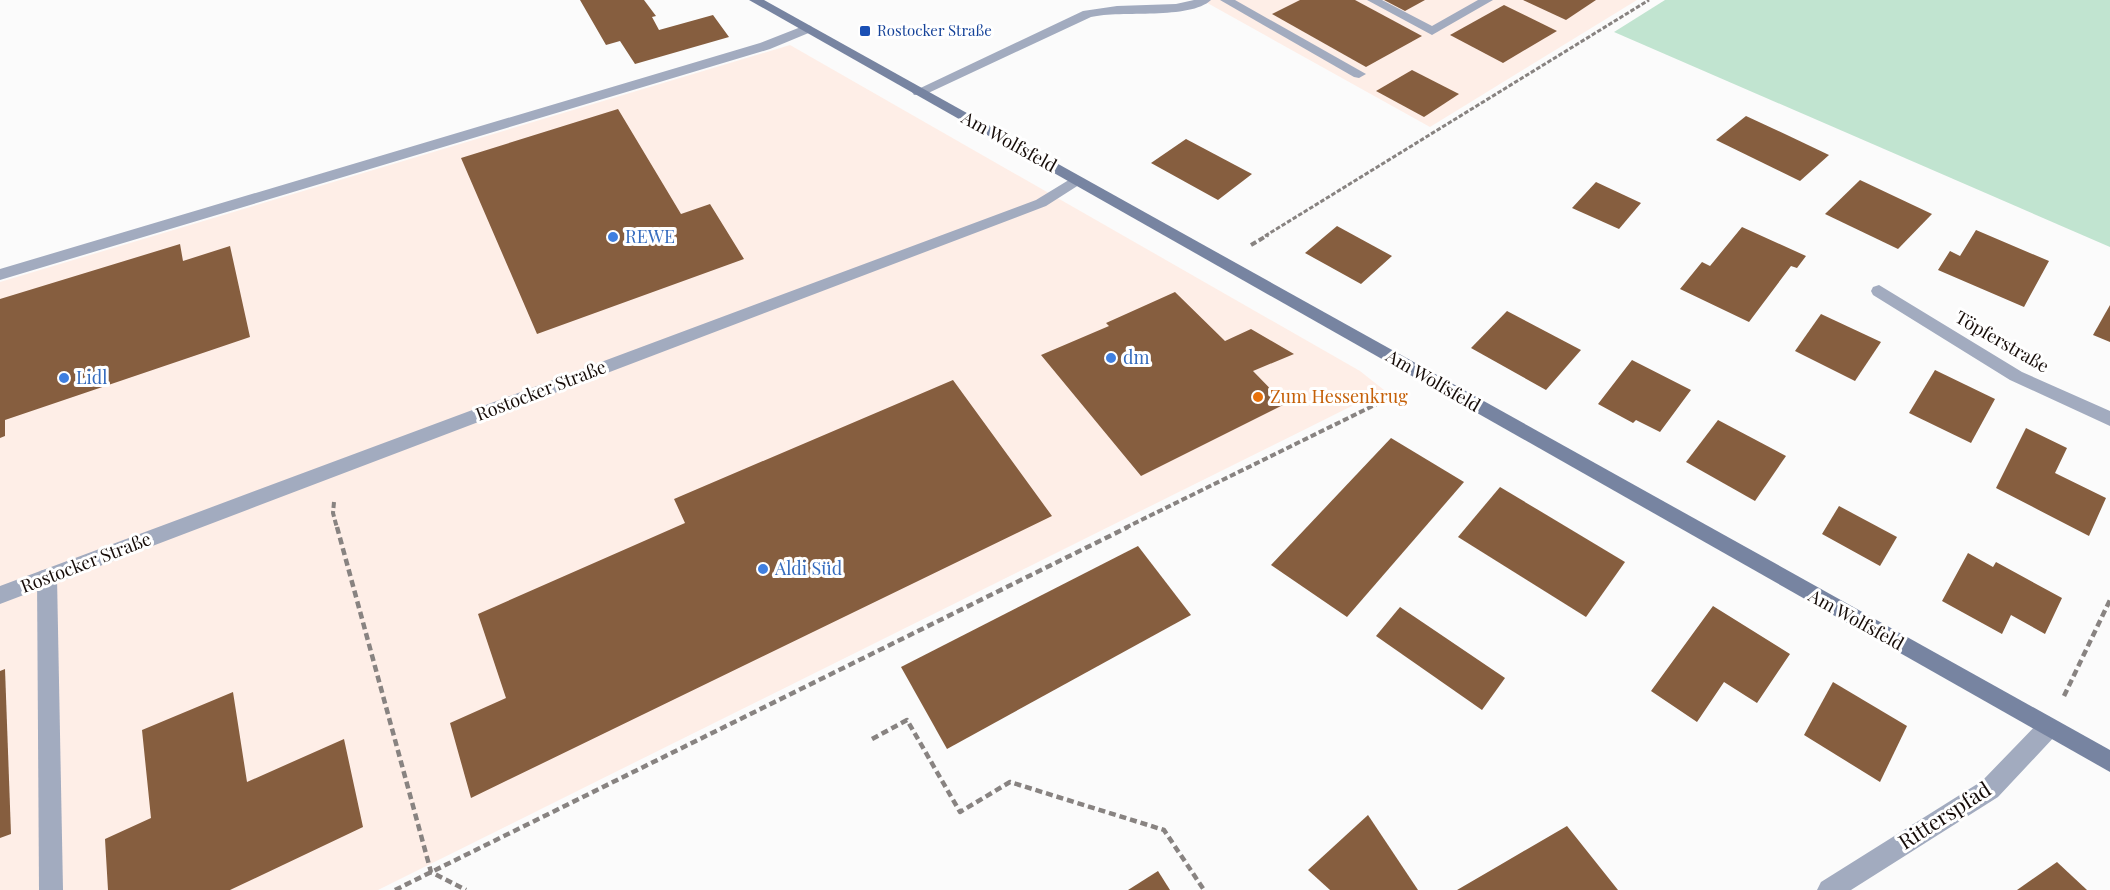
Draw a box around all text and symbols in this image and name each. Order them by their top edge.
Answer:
place label: Rostocker Straße [877,20,992,40]
marker: Rostocker Straße [858,24,872,38]
street label: Am Wolfsfeld [957,105,1062,177]
place label: REWE [625,224,675,248]
marker: REWE [606,230,620,244]
street label: Töpferstraße [1951,305,2054,378]
street label: Am Wolfsfeld [1381,343,1486,417]
place label: dm [1123,345,1149,369]
marker: dm [1104,351,1118,365]
street label: Rostocker Straße [472,354,609,426]
place label: Lidl [76,365,107,389]
marker: Lidl [57,371,71,385]
place label: Zum Hessenkrug [1270,384,1408,408]
marker: Zum Hessenkrug [1251,390,1265,404]
street label: Rostocker Straße [17,526,154,598]
place label: Aldi Süd [774,556,843,580]
marker: Aldi Süd [756,562,770,576]
street label: Am Wolfsfeld [1804,583,1909,655]
street label: Ritterspfad [1892,774,1996,855]

